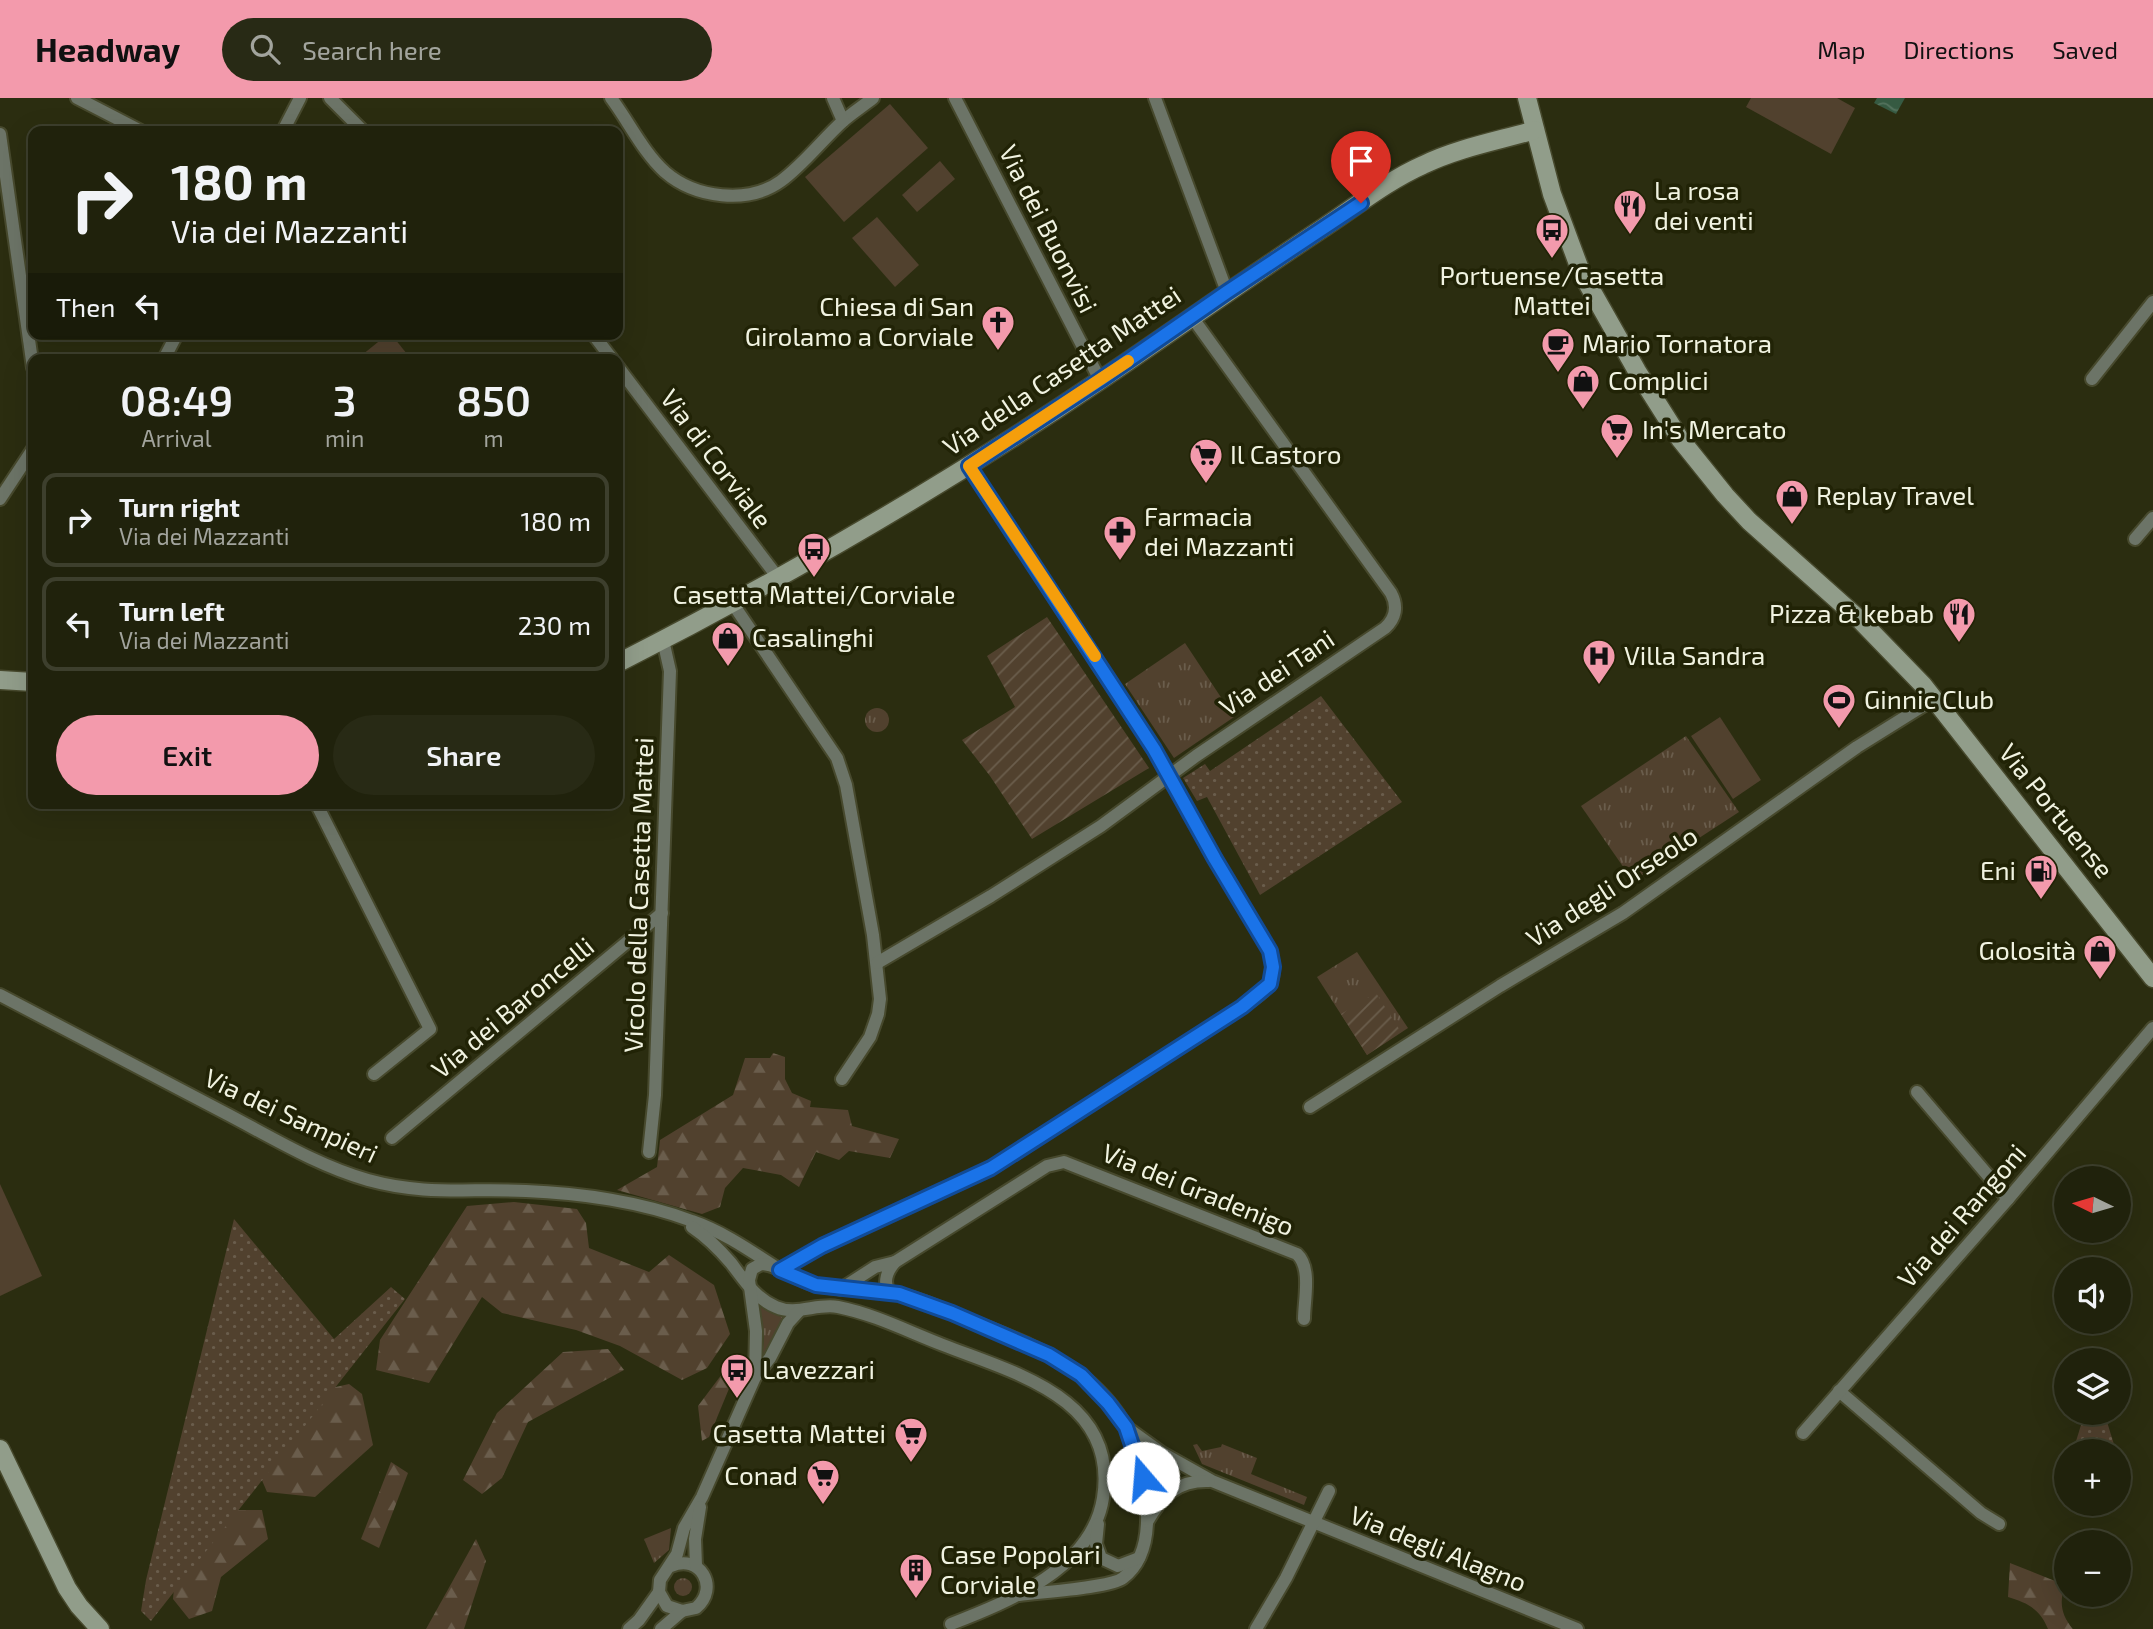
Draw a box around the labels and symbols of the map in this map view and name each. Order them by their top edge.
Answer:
pin [1331,131,1391,203]
street label: Via dei Buonvisi [994,139,1105,317]
place label: La rosa dei venti [1654,174,1754,235]
restaurant icon: La rosa dei venti [1611,187,1649,236]
bus stop icon: Portuense/Casetta Mattei [1533,211,1571,260]
place label: Portuense/Casetta Mattei [1440,259,1664,320]
street label: Via della Casetta Mattei [936,279,1186,461]
place label: Chiesa di San Girolamo a Corviale [745,290,974,351]
church icon: Chiesa di San Girolamo a Corviale [979,303,1017,352]
cafe icon: Mario Tornatora [1539,325,1577,374]
place label: Mario Tornatora [1582,327,1772,358]
shop icon: Complici [1564,362,1602,411]
place label: Complici [1608,364,1709,395]
street label: Via di Corviale [655,383,779,534]
supermarket icon: In's Mercato [1598,411,1636,460]
place label: In's Mercato [1642,413,1787,444]
supermarket icon: Il Castoro [1187,436,1225,485]
place label: Il Castoro [1230,438,1342,469]
shop icon: Replay Travel [1773,477,1811,526]
place label: Replay Travel [1816,479,1974,510]
place label: Farmacia dei Mazzanti [1144,500,1294,561]
pharmacy icon: Farmacia dei Mazzanti [1101,513,1139,562]
bus stop icon: Casetta Mattei/Corviale [795,530,833,579]
place label: Casetta Mattei/Corviale [673,578,955,609]
restaurant icon: Pizza & kebab [1940,595,1978,644]
place label: Pizza & kebab [1769,597,1934,628]
shop icon: Casalinghi [709,619,747,668]
place label: Casalinghi [752,621,874,652]
street label: Via dei Tani [1213,622,1339,721]
hospital icon: Villa Sandra [1580,637,1618,686]
place label: Villa Sandra [1624,639,1765,670]
sports icon: Ginnic Club [1820,681,1858,730]
place label: Ginnic Club [1864,683,1994,714]
street label: Vicolo della Casetta Mattei [617,737,658,1053]
street label: Via Portuense [1994,737,2121,883]
street label: Via degli Orseolo [1520,819,1703,953]
fuel station icon: Eni [2022,852,2060,901]
place label: Eni [1980,854,2016,885]
street label: Via dei Baroncelli [425,930,599,1084]
shop icon: Golosità [2081,932,2119,981]
place label: Golosità [1979,934,2076,965]
street label: Via dei Sampieri [200,1061,383,1168]
street label: Via dei Gradenigo [1098,1136,1299,1241]
street label: Via dei Rangoni [1890,1137,2031,1293]
north arrow [2054,1166,2132,1242]
bus stop icon: Lavezzari [718,1351,756,1400]
place label: Lavezzari [762,1353,875,1384]
supermarket icon: Casetta Mattei [892,1415,930,1464]
place label: Casetta Mattei [713,1417,886,1448]
position arrow [1106,1441,1180,1515]
supermarket icon: Conad [804,1457,842,1506]
place label: Conad [724,1459,798,1490]
street label: Via degli Alagno [1346,1498,1531,1597]
place label: Case Popolari Corviale [940,1538,1101,1599]
building icon: Case Popolari Corviale [897,1551,935,1600]

